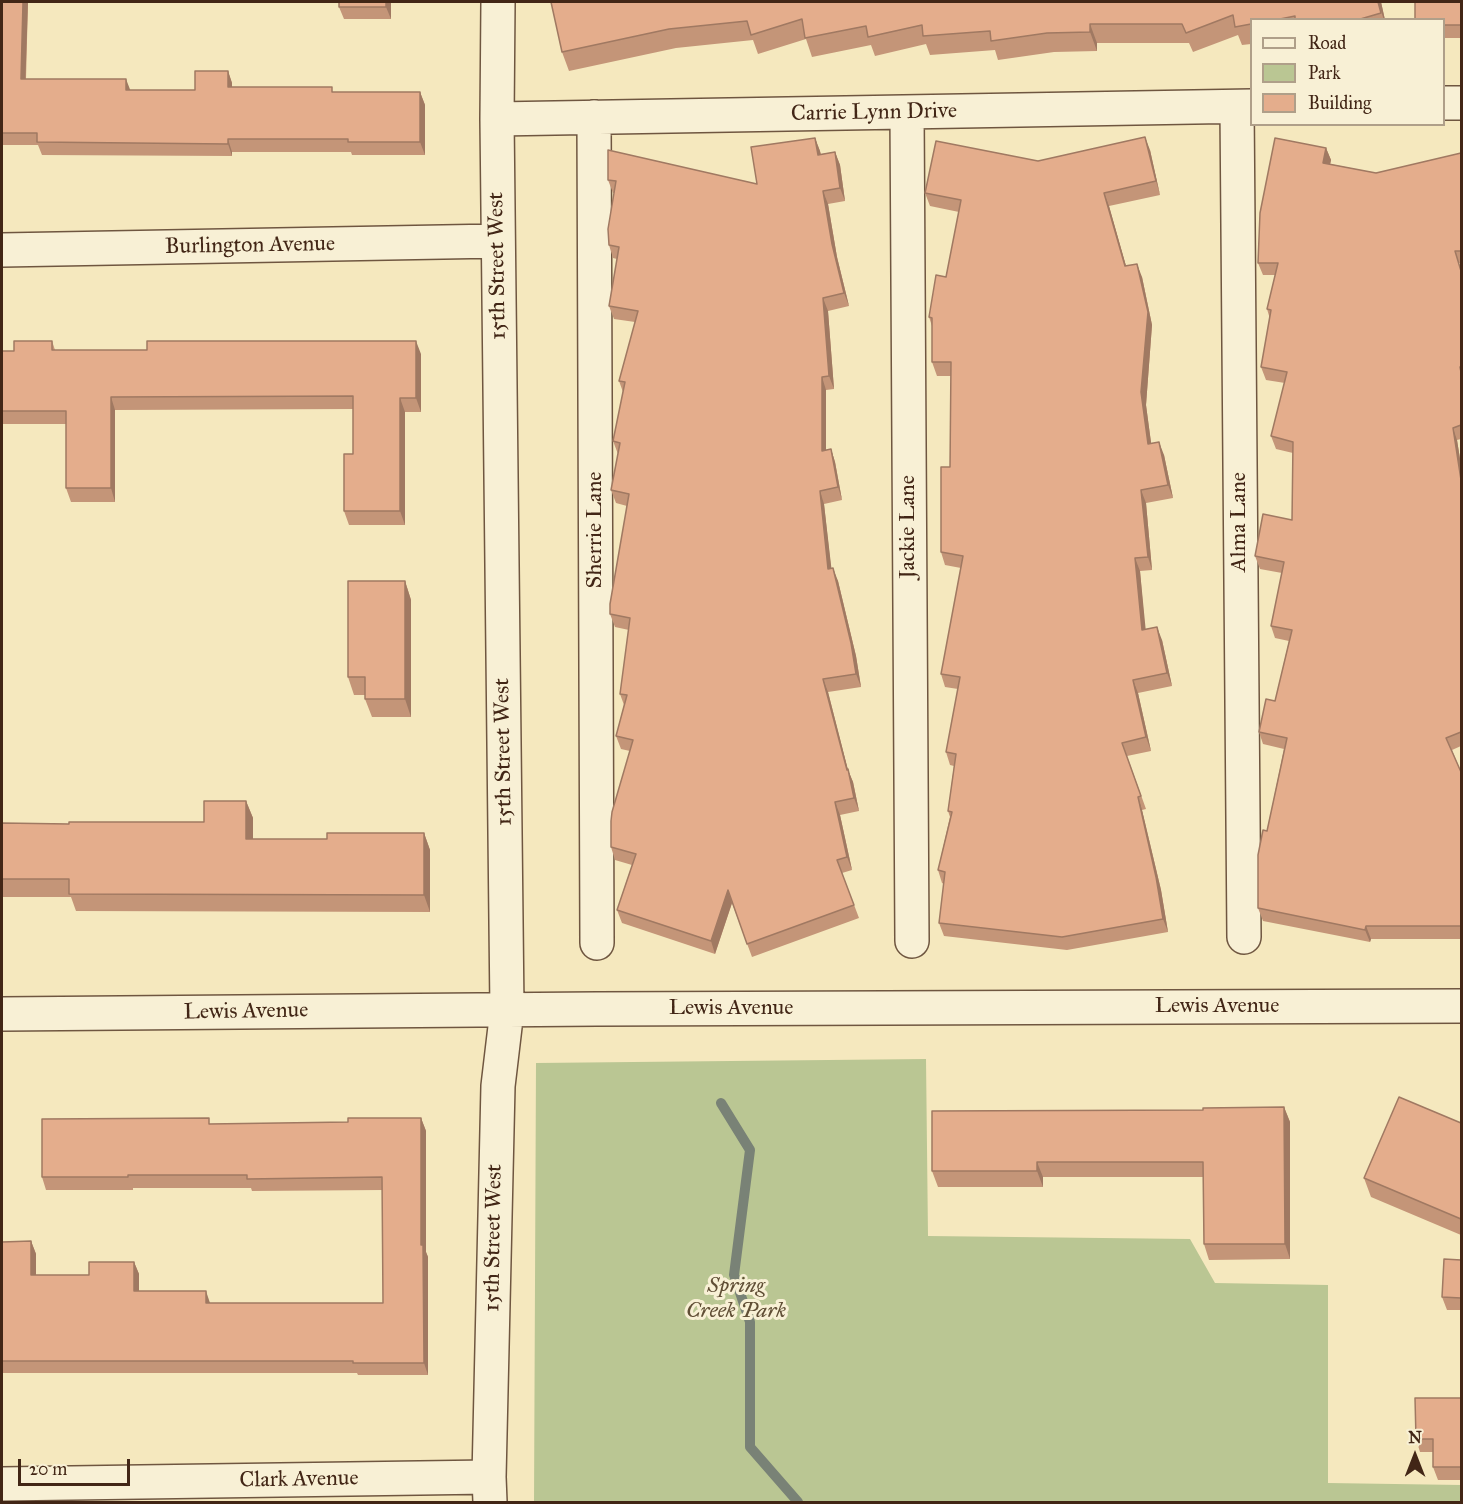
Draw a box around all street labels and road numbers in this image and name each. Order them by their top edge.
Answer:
street label: Carrie Lynn Drive [791,98,957,128]
street label: 15th Street West [484,192,512,340]
street label: Burlington Avenue [165,231,335,261]
street label: Sherrie Lane [583,472,609,588]
street label: Alma Lane [1227,472,1253,572]
street label: Jackie Lane [896,475,922,579]
street label: 15th Street West [490,678,518,826]
street label: Lewis Avenue [1155,994,1279,1020]
street label: Lewis Avenue [669,996,793,1022]
street label: Lewis Avenue [183,998,309,1026]
street label: 15th Street West [480,1164,508,1312]
street label: Clark Avenue [239,1466,359,1494]

